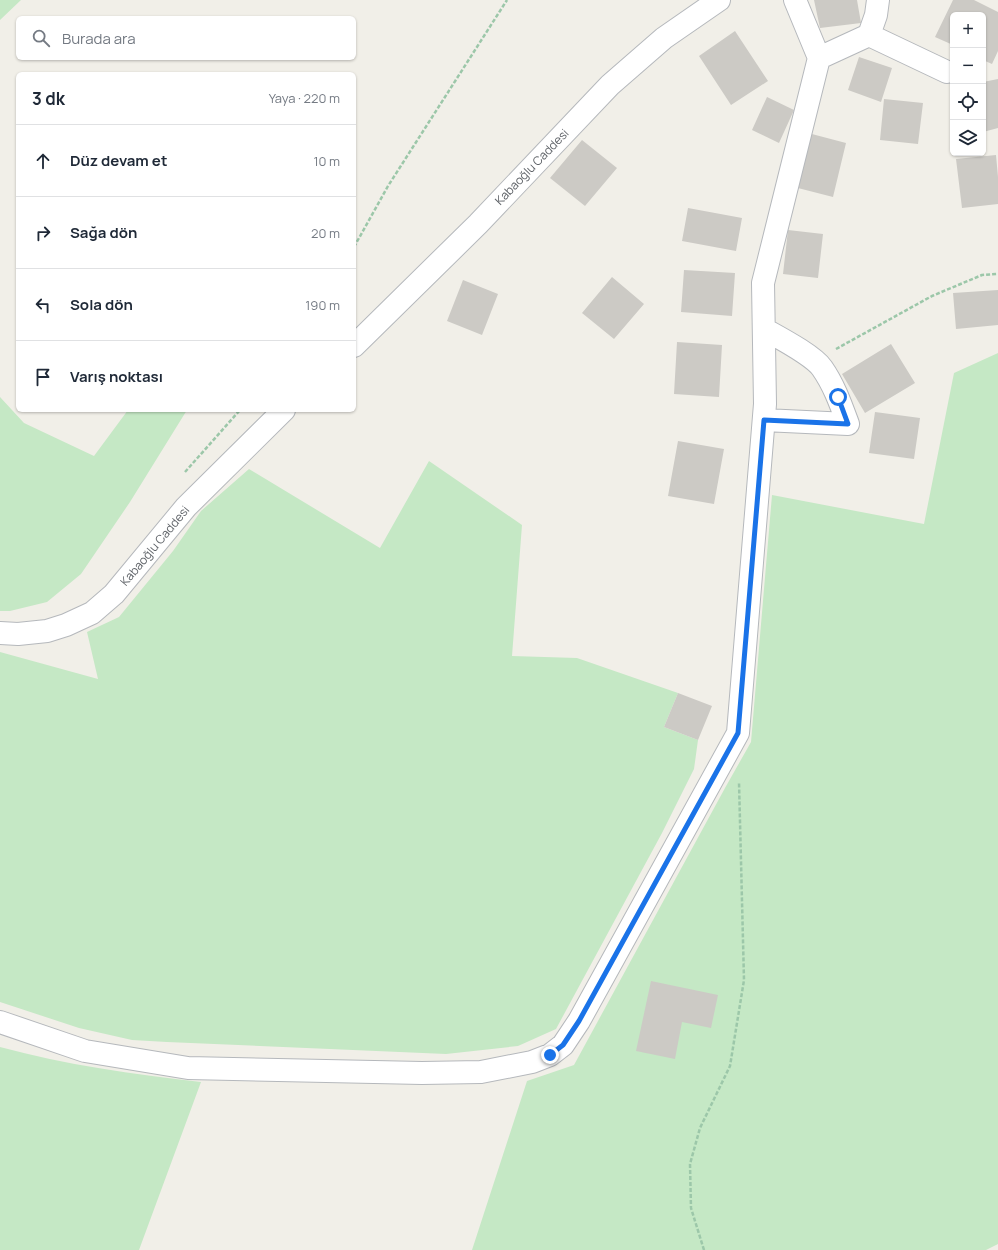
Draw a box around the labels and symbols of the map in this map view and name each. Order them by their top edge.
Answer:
street label: Kabaoğlu Caddesi [491,125,572,208]
route start [829,388,847,406]
street label: Kabaoğlu Caddesi [116,502,193,589]
route end [541,1046,559,1064]

